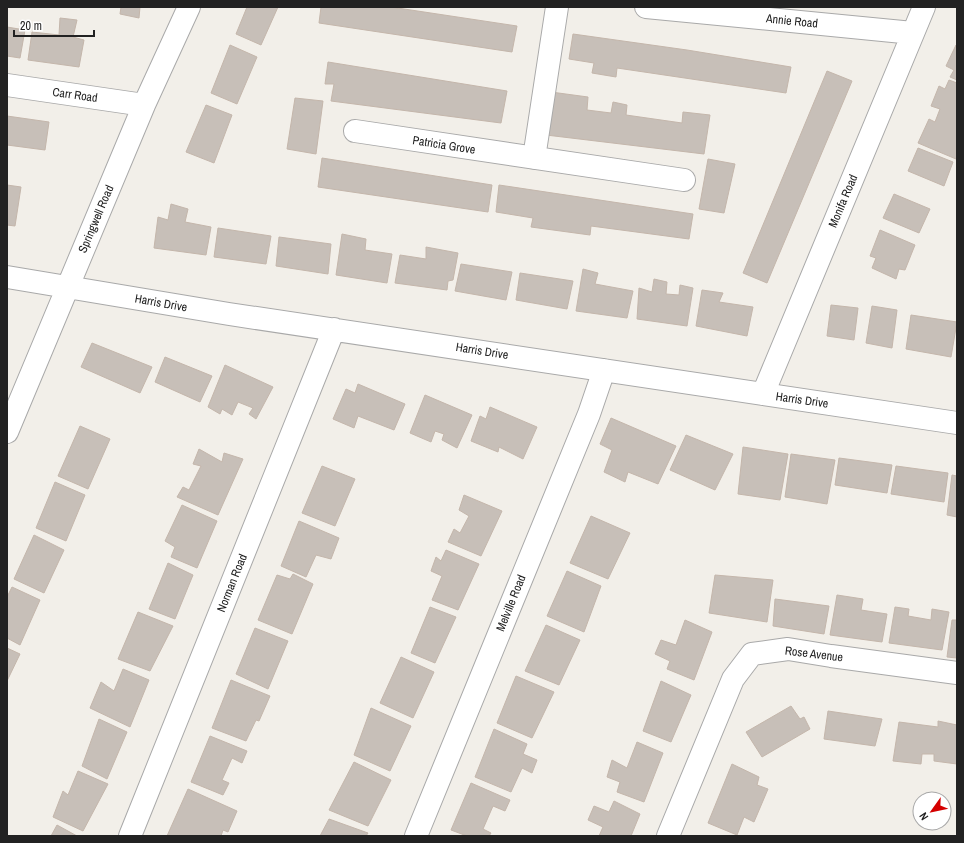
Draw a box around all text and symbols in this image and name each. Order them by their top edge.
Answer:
street label: Annie Road [764,10,819,32]
scale bar [14,12,94,38]
text: 20 m [20,18,42,34]
street label: Carr Road [51,84,99,106]
street label: Patricia Grove [411,132,477,158]
street label: Monifa Road [825,172,861,230]
street label: Springwell Road [75,183,117,255]
street label: Harris Drive [133,291,189,315]
street label: Harris Drive [455,339,509,363]
street label: Harris Drive [775,388,829,412]
street label: Norman Road [213,552,251,614]
street label: Melville Road [492,572,530,634]
street label: Rose Avenue [784,643,844,665]
north arrow [912,791,952,831]
text: N [916,810,931,823]

